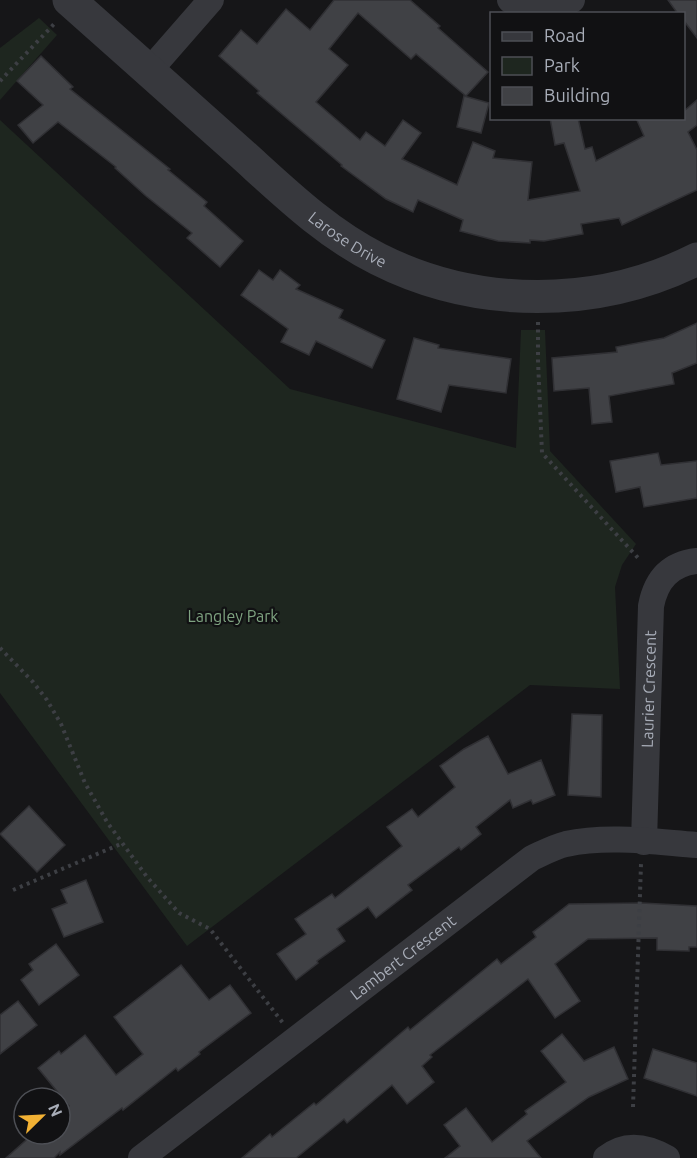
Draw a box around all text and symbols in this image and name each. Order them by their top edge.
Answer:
legend [490,12,685,120]
text: Road [544,25,586,45]
text: Park [544,55,580,75]
text: Building [544,85,610,105]
street label: Larose Drive [305,208,390,271]
park label: Langley Park [188,607,278,625]
street label: Laurier Crescent [638,629,659,748]
street label: Lambert Crescent [347,911,460,1003]
north arrow [12,1086,72,1146]
text: N [45,1101,66,1119]

